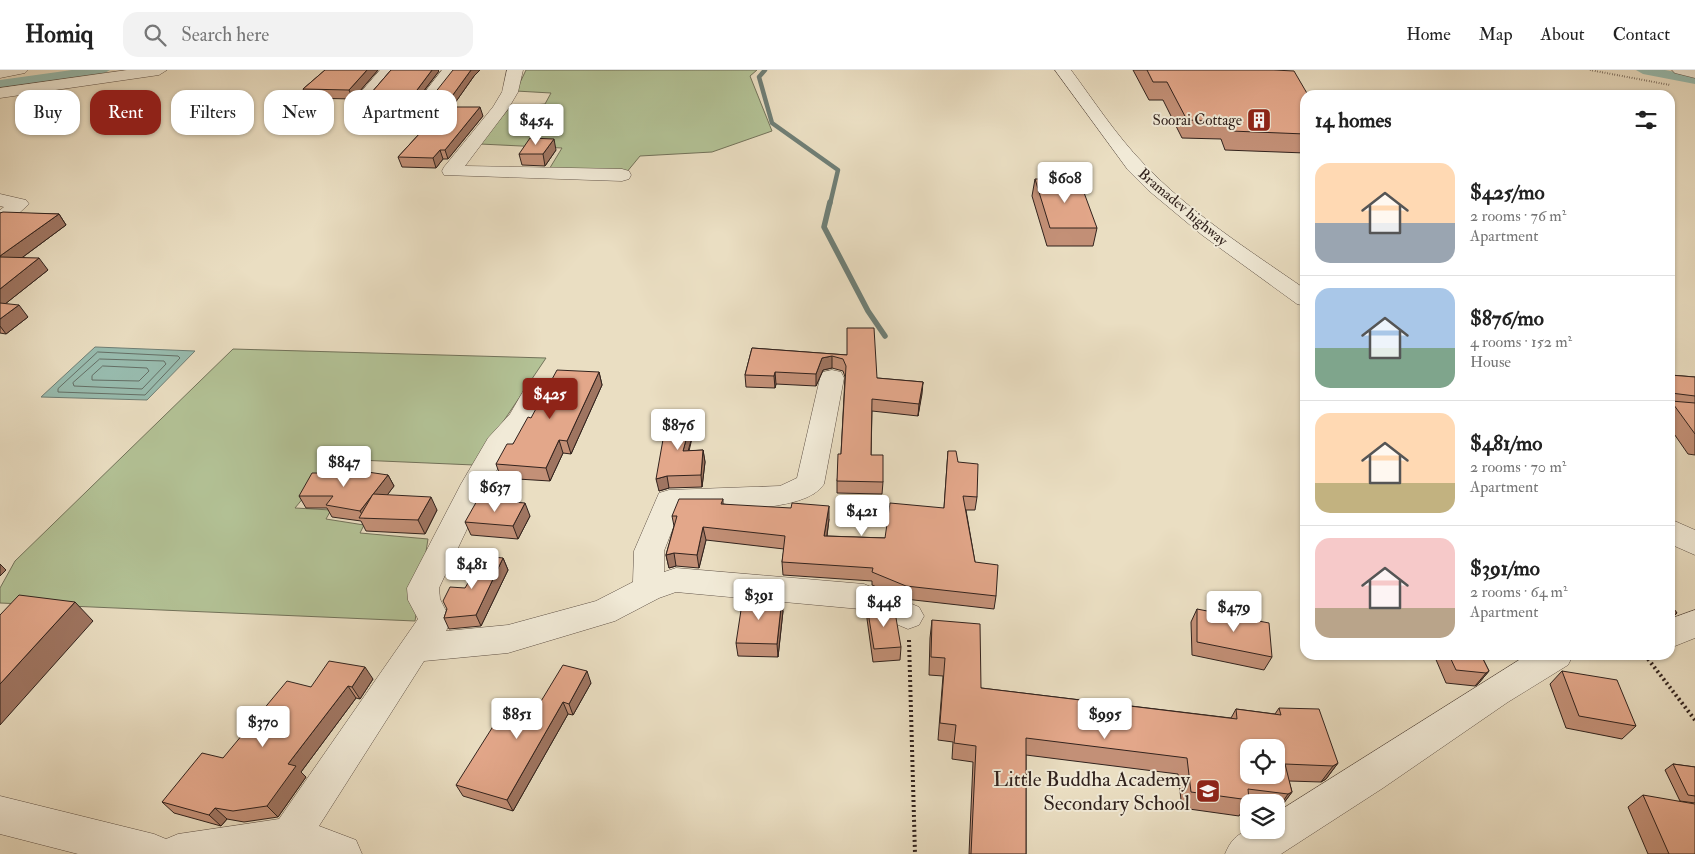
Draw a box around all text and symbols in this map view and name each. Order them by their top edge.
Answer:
search box [123,12,473,57]
text: Homiq [25,19,93,50]
icon: search [141,21,169,49]
text: Search here [181,23,269,47]
text: Home [1406,23,1451,46]
text: Map [1479,23,1513,46]
text: About [1541,23,1585,46]
text: Contact [1613,23,1670,46]
chip: Buy [15,90,80,135]
chip: Rent [90,90,161,135]
chip: Filters [171,90,254,135]
chip: New [264,90,334,135]
chip: Apartment [344,90,457,135]
pin: $454 [506,104,566,146]
icon: filters [1632,106,1660,134]
building icon: Soorai Cottage [1246,107,1272,133]
text: 14 homes [1315,107,1392,134]
text: $454 [520,110,552,130]
place label: Soorai Cottage [1153,111,1242,130]
pin: $608 [1035,162,1095,204]
street label: Bramadev highway [1134,164,1232,251]
text: $608 [1049,168,1081,188]
text: $425/mo [1470,179,1545,206]
icon: home [1355,183,1415,243]
text: 2 rooms · 76 m² [1470,206,1566,226]
text: Apartment [1470,226,1538,246]
text: $876/mo [1470,305,1544,332]
icon: home [1355,308,1415,368]
text: 4 rooms · 152 m² [1470,332,1572,352]
text: House [1470,352,1511,372]
pin: $425 [520,378,580,420]
text: $425 [534,384,566,404]
pin: $876 [648,408,708,451]
text: $876 [662,415,694,435]
text: $481/mo [1470,430,1542,457]
icon: home [1355,433,1415,493]
pin: $847 [314,446,374,488]
text: $847 [328,452,360,472]
text: 2 rooms · 70 m² [1470,457,1566,477]
pin: $637 [465,470,525,513]
text: $637 [480,477,510,497]
text: Apartment [1470,477,1538,497]
pin: $421 [832,494,892,537]
text: $421 [846,501,878,521]
pin: $481 [442,548,502,590]
text: $481 [457,554,487,574]
text: $391/mo [1470,555,1540,582]
icon: home [1355,558,1415,618]
pin: $391 [729,578,789,621]
text: 2 rooms · 64 m² [1470,582,1568,602]
text: $391 [744,585,774,605]
pin: $448 [854,586,914,628]
pin: $479 [1204,590,1264,633]
text: $448 [867,592,901,612]
text: $479 [1218,597,1250,617]
text: Apartment [1470,602,1538,622]
pin: $851 [487,698,547,740]
pin: $995 [1075,698,1135,740]
text: $851 [502,704,532,724]
text: $995 [1089,704,1121,724]
pin: $370 [233,706,293,748]
text: $370 [248,712,278,732]
map controls [1240,739,1285,839]
button: locate [1240,739,1285,784]
place label: Little Buddha Academy Secondary School [993,766,1191,817]
school or university icon: Little Buddha Academy Secondary School [1195,778,1221,804]
button: layers [1240,794,1285,839]

